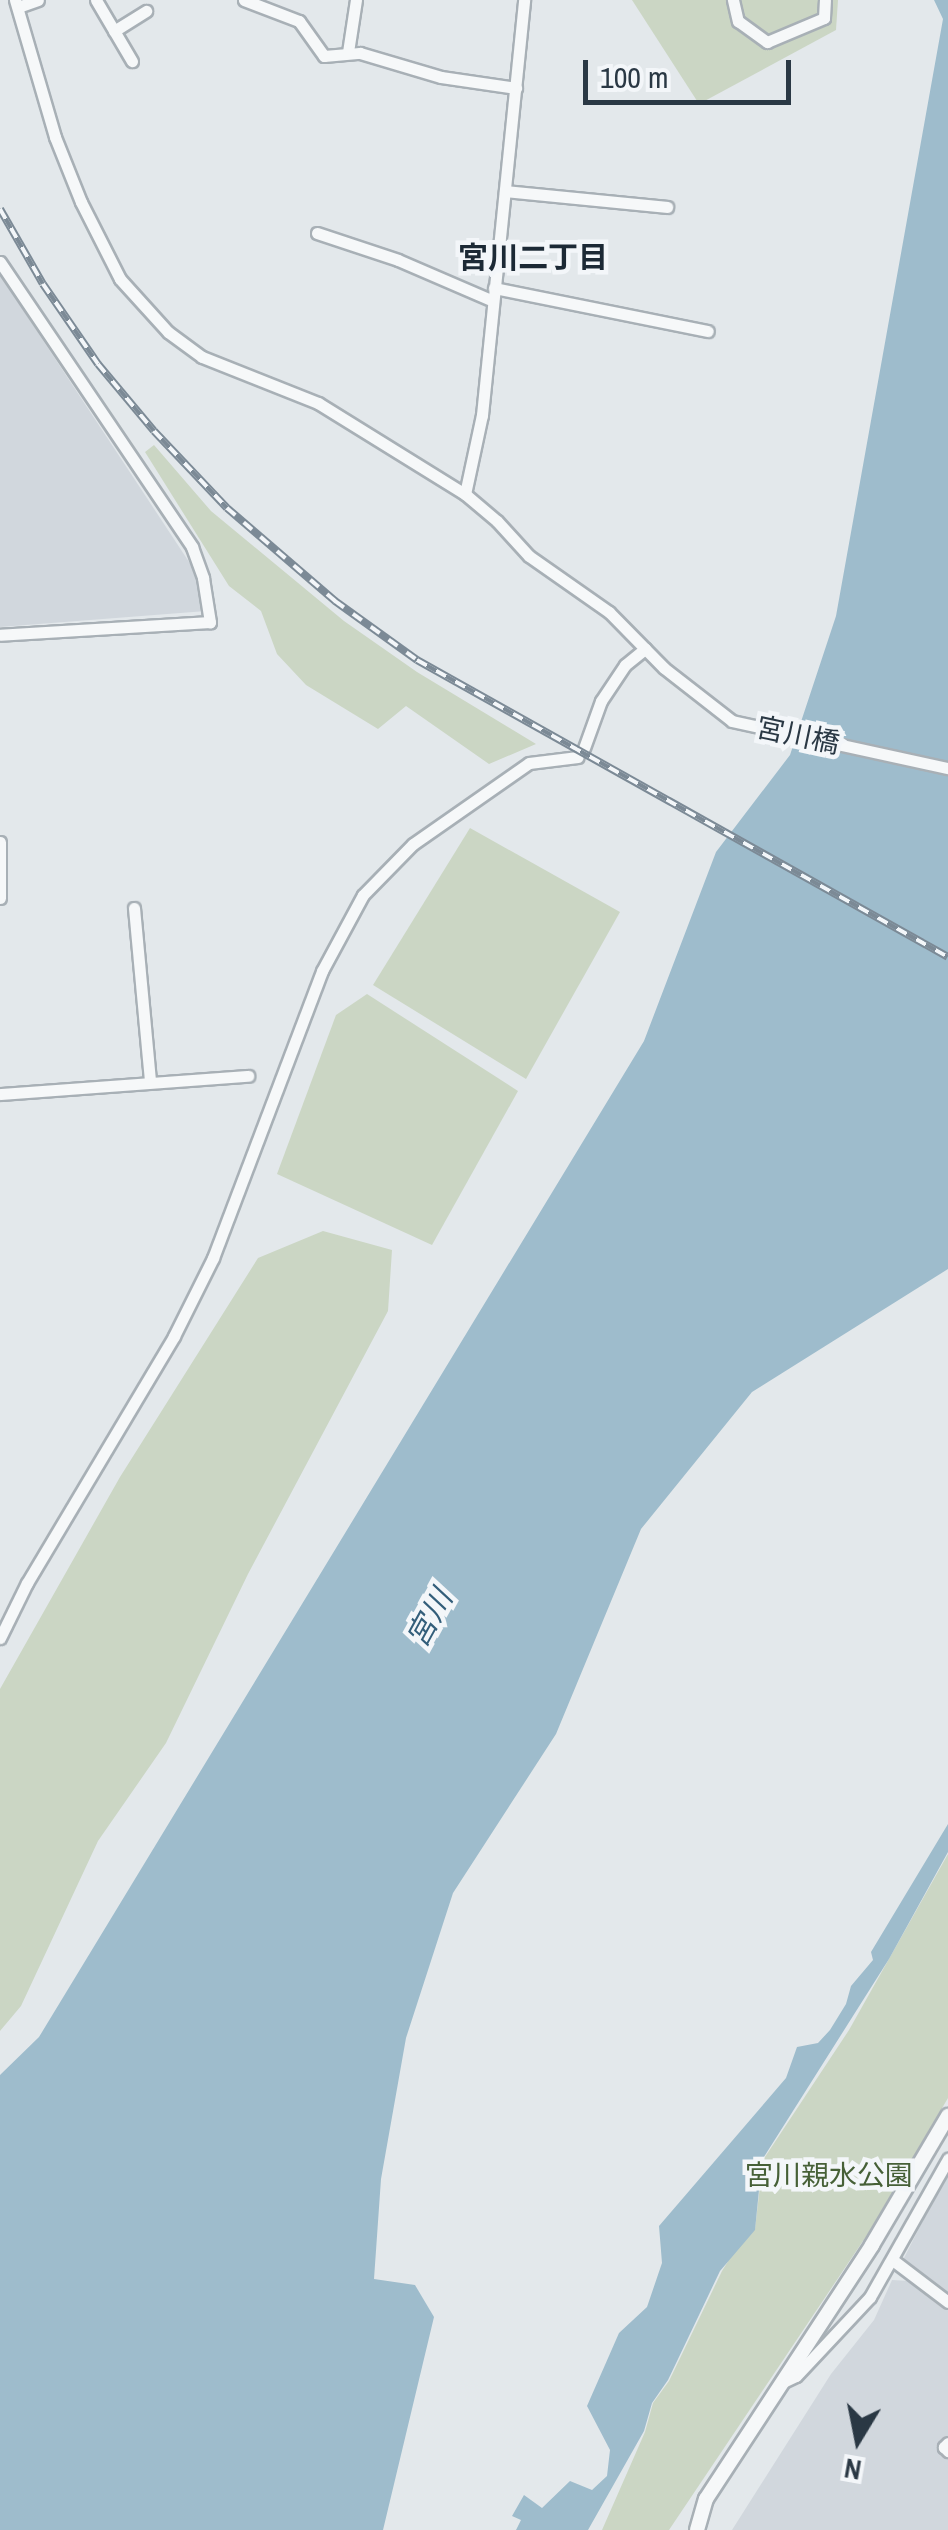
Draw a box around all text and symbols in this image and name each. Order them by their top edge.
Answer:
scale bar [588,40,796,102]
text: 100 m [600,57,668,97]
district label: 宮川二丁目 [458,239,608,275]
street label: 宮川橋 [753,710,843,760]
water label: 宮川 [399,1583,459,1653]
park label: 宮川親水公園 [745,2158,913,2192]
north arrow [808,2390,908,2490]
text: N [841,2449,864,2490]

